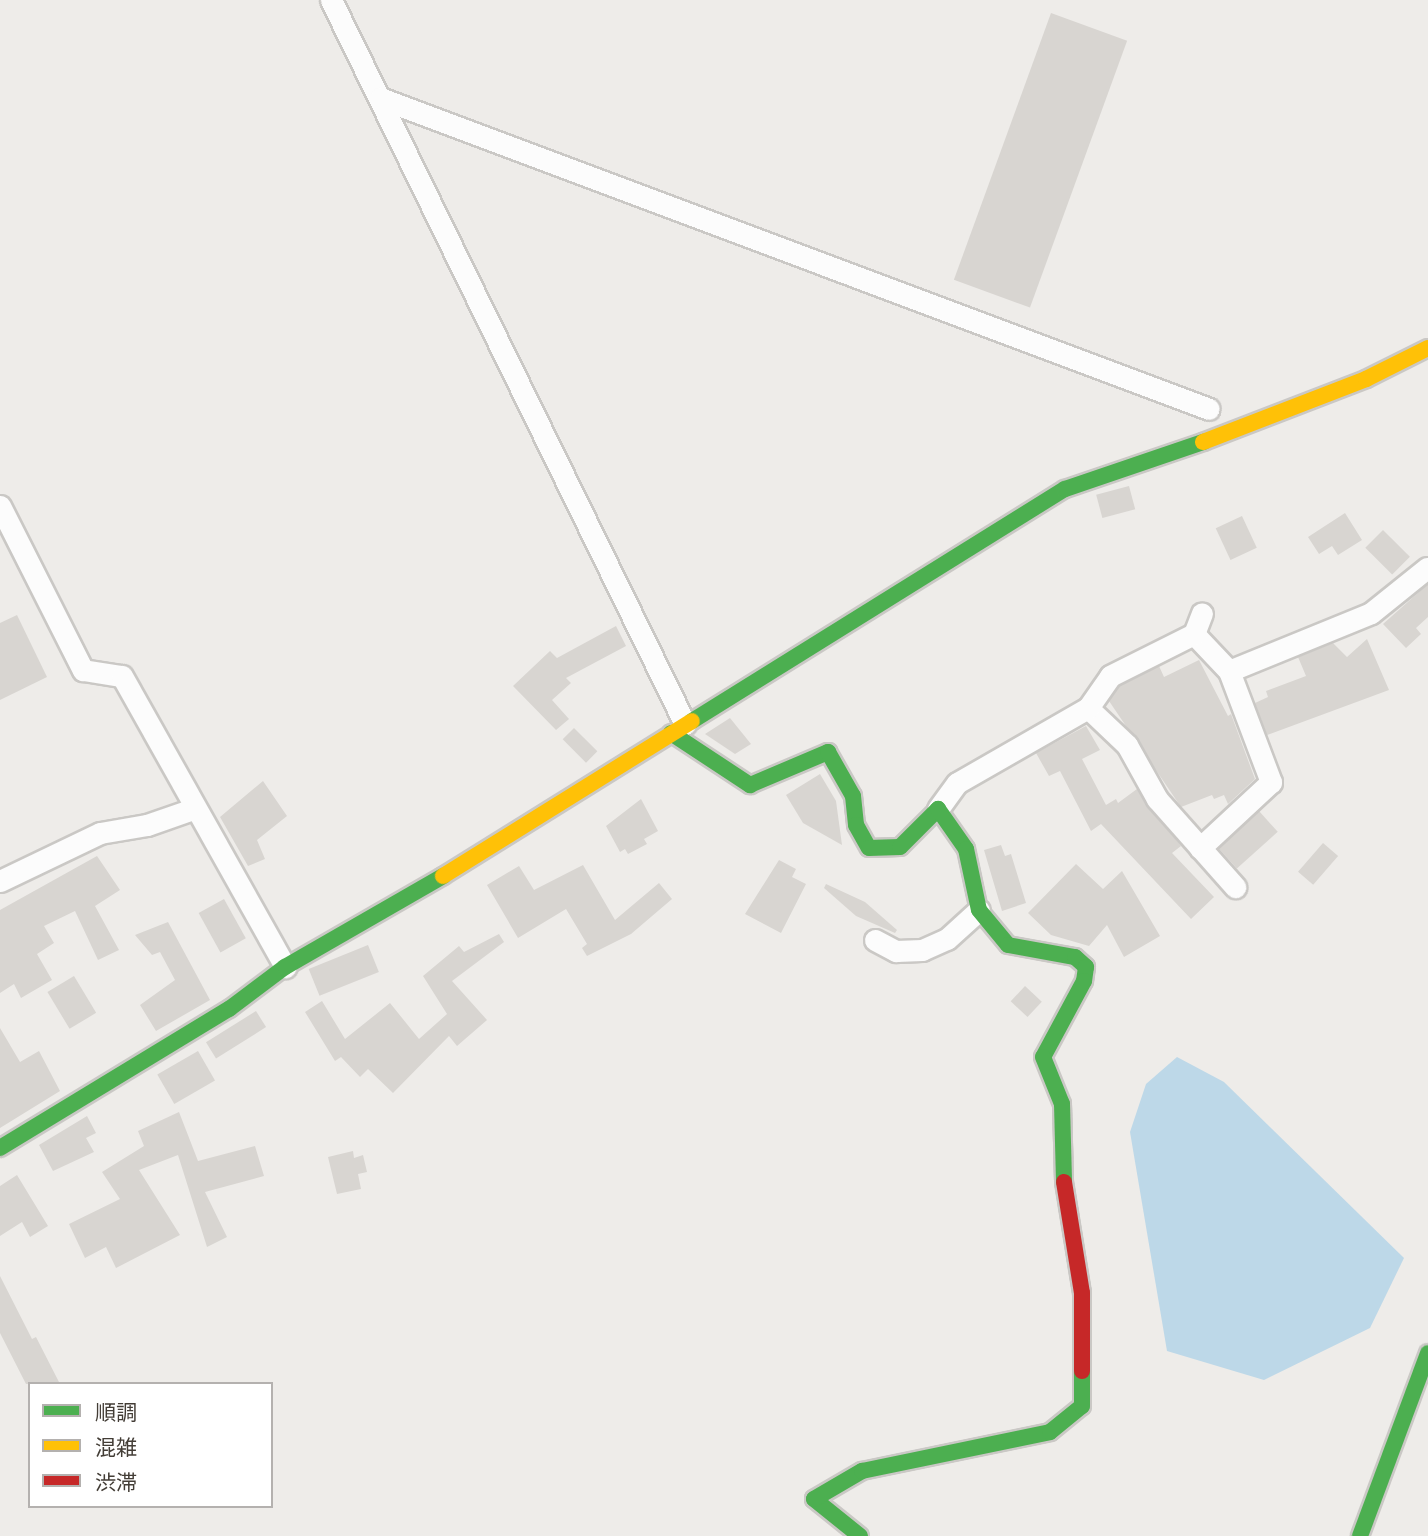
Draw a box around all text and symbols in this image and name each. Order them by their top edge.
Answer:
legend [28,1382,273,1508]
text: 順調 [95,1399,137,1424]
text: 混雑 [95,1434,137,1459]
text: 渋滞 [95,1469,137,1494]

